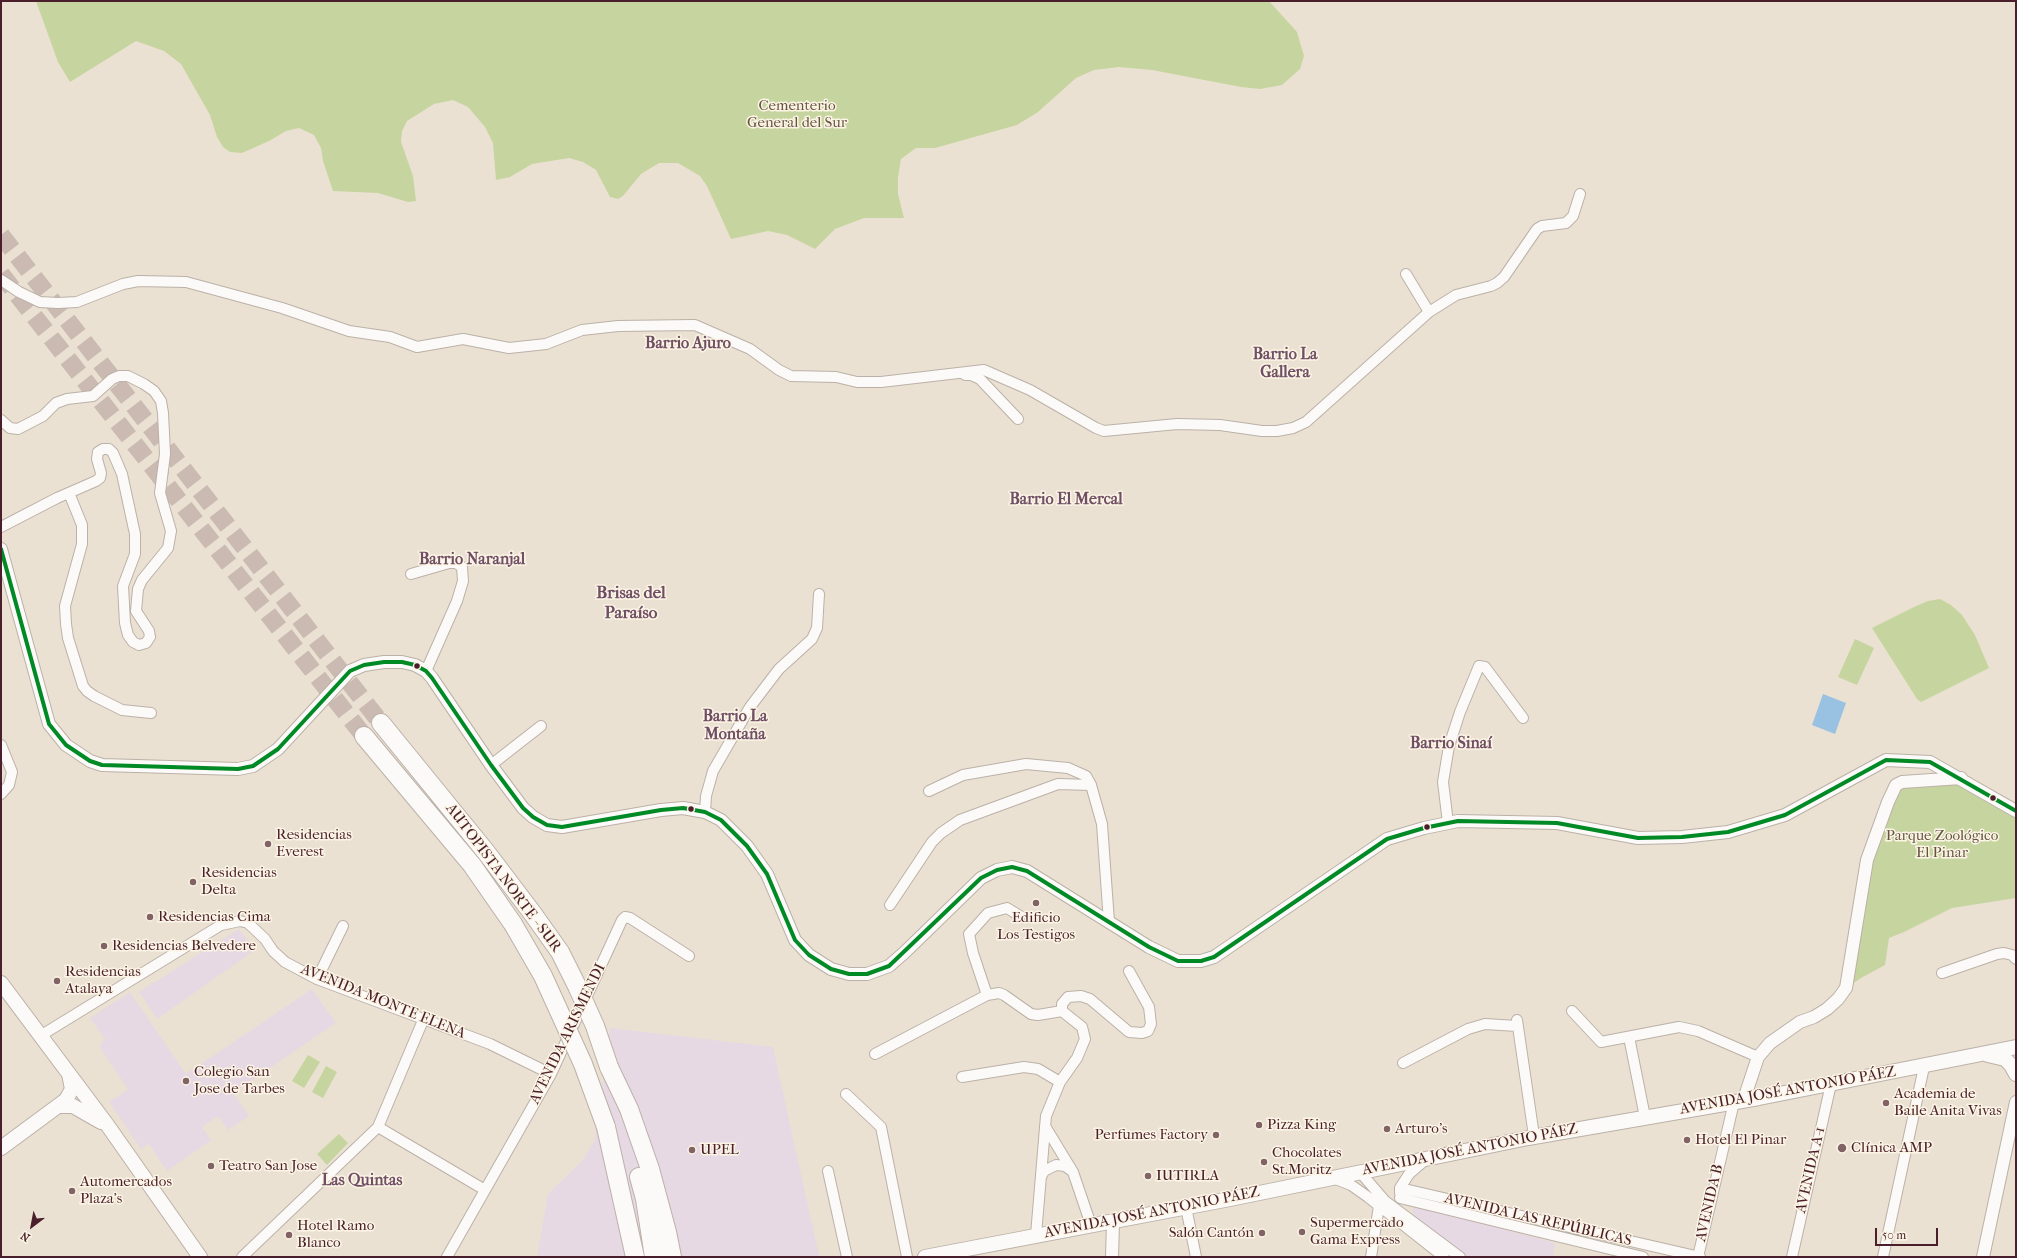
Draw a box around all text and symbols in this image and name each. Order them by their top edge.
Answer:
park label: Cementerio General del Sur [747,97,847,132]
district label: Barrio Ajuro [645,334,731,354]
district label: Barrio La Gallera [1253,345,1317,383]
district label: Barrio El Mercal [1009,490,1123,510]
district label: Barrio Naranjal [419,550,525,570]
district label: Brisas del Paraíso [596,584,666,624]
unlabelled marker [412,661,422,671]
district label: Barrio La Montaña [703,707,767,745]
district label: Barrio Sinaí [1410,734,1492,754]
unlabelled marker [1988,793,1998,803]
street label: AUTOPISTA NORTE - SUR [441,800,565,956]
unlabelled marker [686,804,696,814]
unlabelled marker [1422,822,1432,832]
place label: Residencias Everest [276,826,352,861]
park label: Parque Zoológico El Pinar [1886,827,1998,862]
marker: Residencias Everest [263,839,273,849]
place label: Residencias Delta [201,864,277,899]
marker: Residencias Delta [188,877,198,887]
marker: Edificio Los Testigos [1031,898,1041,908]
place label: Residencias Cima [158,908,271,926]
place label: Edificio Los Testigos [997,909,1075,944]
marker: Residencias Cima [145,912,155,922]
place label: Residencias Belvedere [112,937,256,955]
marker: Residencias Belvedere [99,941,109,951]
street label: AVENIDA MONTE ELENA [298,961,468,1043]
street label: AVENIDA ARISMENDI [526,961,610,1107]
place label: Residencias Atalaya [65,963,141,998]
marker: Residencias Atalaya [52,976,62,986]
place label: Colegio San Jose de Tarbes [194,1063,285,1098]
street label: AVENIDA JOSÉ ANTONIO PÁEZ [1679,1063,1897,1119]
marker: Colegio San Jose de Tarbes [181,1076,191,1086]
place label: Academia de Baile Anita Vivas [1894,1085,2002,1120]
marker: Academia de Baile Anita Vivas [1881,1098,1891,1108]
place label: Pizza King [1267,1116,1336,1134]
marker: Pizza King [1254,1120,1264,1130]
street label: AVENIDA JOSÉ ANTONIO PÁEZ [1361,1120,1579,1180]
place label: Arturo's [1395,1120,1448,1138]
marker: Arturo's [1382,1124,1392,1134]
street label: AVENIDA A-1 [1792,1125,1830,1215]
place label: Perfumes Factory [1095,1126,1208,1144]
marker: Perfumes Factory [1211,1130,1221,1140]
place label: Hotel El Pinar [1695,1131,1786,1149]
marker: Hotel El Pinar [1682,1135,1692,1145]
place label: Clínica AMP [1851,1139,1932,1157]
place label: UPEL [700,1141,739,1159]
marker: Clínica AMP [1836,1142,1848,1154]
place label: Chocolates St.Moritz [1272,1144,1342,1179]
marker: UPEL [687,1145,697,1155]
place label: Teatro San Jose [219,1157,317,1175]
marker: Chocolates St.Moritz [1259,1157,1269,1167]
marker: Teatro San Jose [206,1161,216,1171]
street label: AVENIDA B [1692,1163,1728,1243]
place label: IUTIRLA [1156,1167,1219,1185]
district label: Las Quintas [322,1171,402,1191]
marker: IUTIRLA [1143,1171,1153,1181]
place label: Automercados Plaza's [80,1173,172,1208]
street label: AVENIDA JOSÉ ANTONIO PÁEZ [1043,1183,1261,1243]
marker: Automercados Plaza's [67,1186,77,1196]
street label: AVENIDA LAS REPÚBLICAS [1443,1190,1633,1250]
north arrow [12,1206,52,1246]
place label: Supermercado Gama Express [1310,1214,1404,1249]
place label: Hotel Ramo Blanco [297,1217,374,1252]
scale bar [1877,1220,1940,1246]
place label: Salón Cantón [1169,1224,1254,1242]
marker: Supermercado Gama Express [1297,1227,1307,1237]
marker: Salón Cantón [1257,1228,1267,1238]
text: 50 m [1882,1228,1906,1242]
text: N [18,1229,32,1244]
marker: Hotel Ramo Blanco [284,1230,294,1240]

